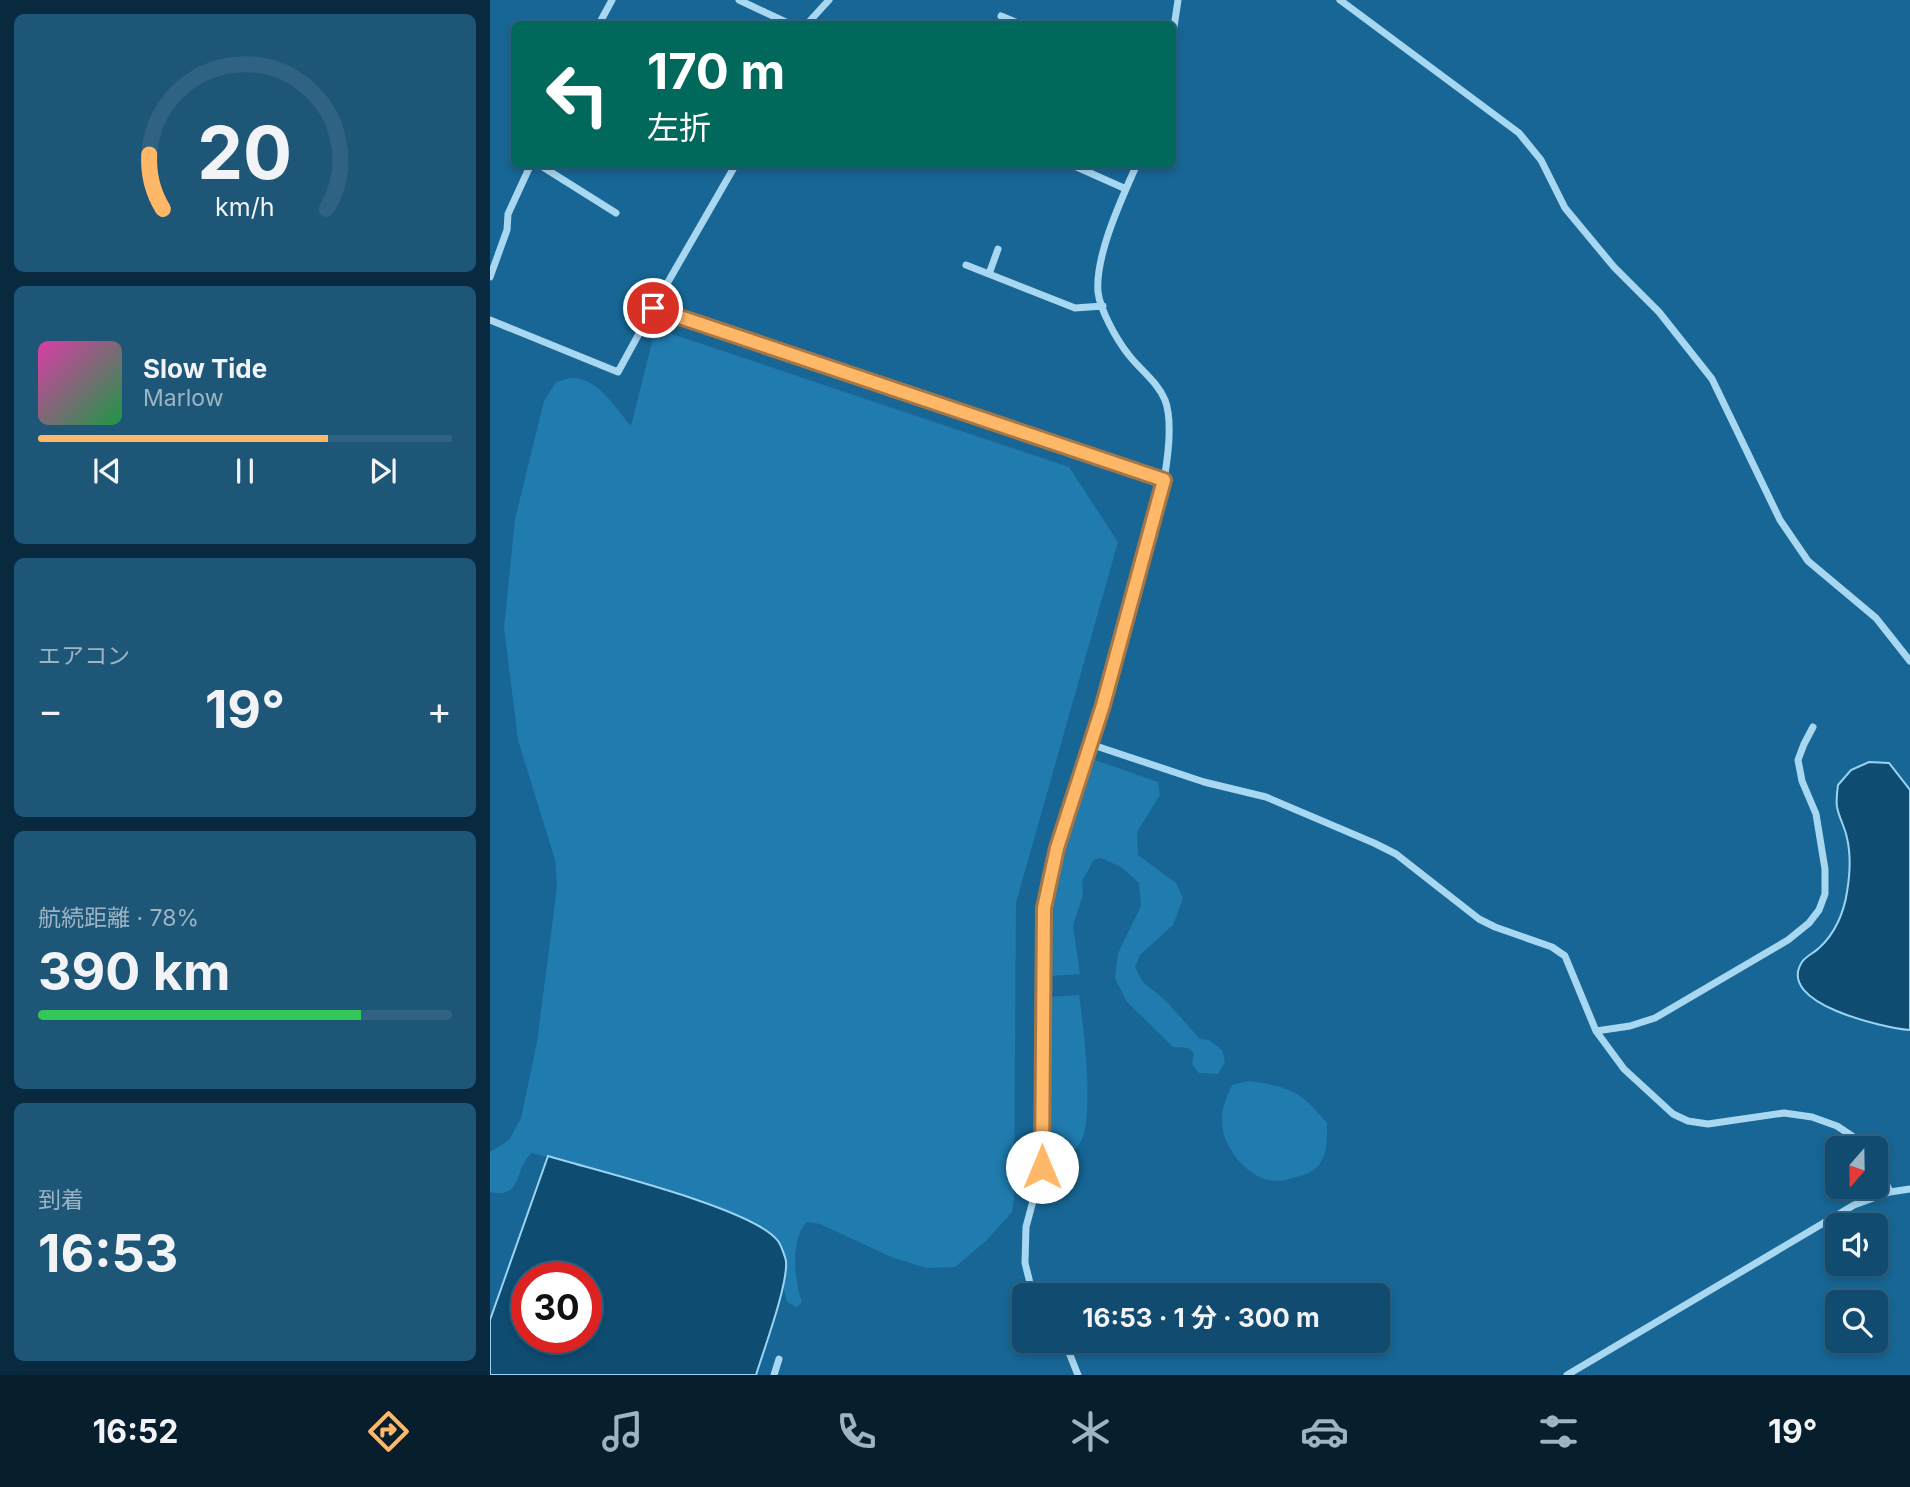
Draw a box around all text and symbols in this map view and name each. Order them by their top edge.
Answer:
text: 170 m [647,42,785,101]
icon: left [532,49,623,140]
text: 20 [198,108,292,197]
text: 左折 [647,108,711,147]
text: km/h [215,192,275,222]
pin [623,278,683,338]
icon: arrive [634,289,672,327]
text: Slow Tide [143,353,267,384]
text: Marlow [143,384,223,412]
icon: previous [88,452,126,490]
icon: pause [226,452,264,490]
icon: next [364,452,402,490]
text: エアコン [38,642,130,670]
text: 19° [205,678,285,741]
text: − [38,687,63,733]
text: + [427,687,452,733]
text: 航続距離 · 78% [38,904,199,932]
text: 390 km [38,940,230,1003]
position arrow [1005,1130,1079,1204]
north arrow [1825,1136,1888,1199]
map controls [1825,1136,1888,1353]
text: 到着 [38,1186,84,1214]
button: sound [1825,1213,1888,1276]
text: 16:53 [38,1222,178,1285]
speed limit sign: 30 [511,1262,602,1353]
button: search [1825,1290,1888,1353]
text: 16:53 · 1 分 · 300 m [1082,1302,1320,1333]
icon: directions [364,1407,413,1456]
icon: music [598,1407,647,1456]
icon: phone [832,1407,881,1456]
icon: climate [1066,1407,1115,1456]
icon: car [1300,1407,1349,1456]
icon: filters [1534,1407,1583,1456]
text: 16:52 [93,1412,178,1451]
text: 19° [1768,1412,1817,1451]

